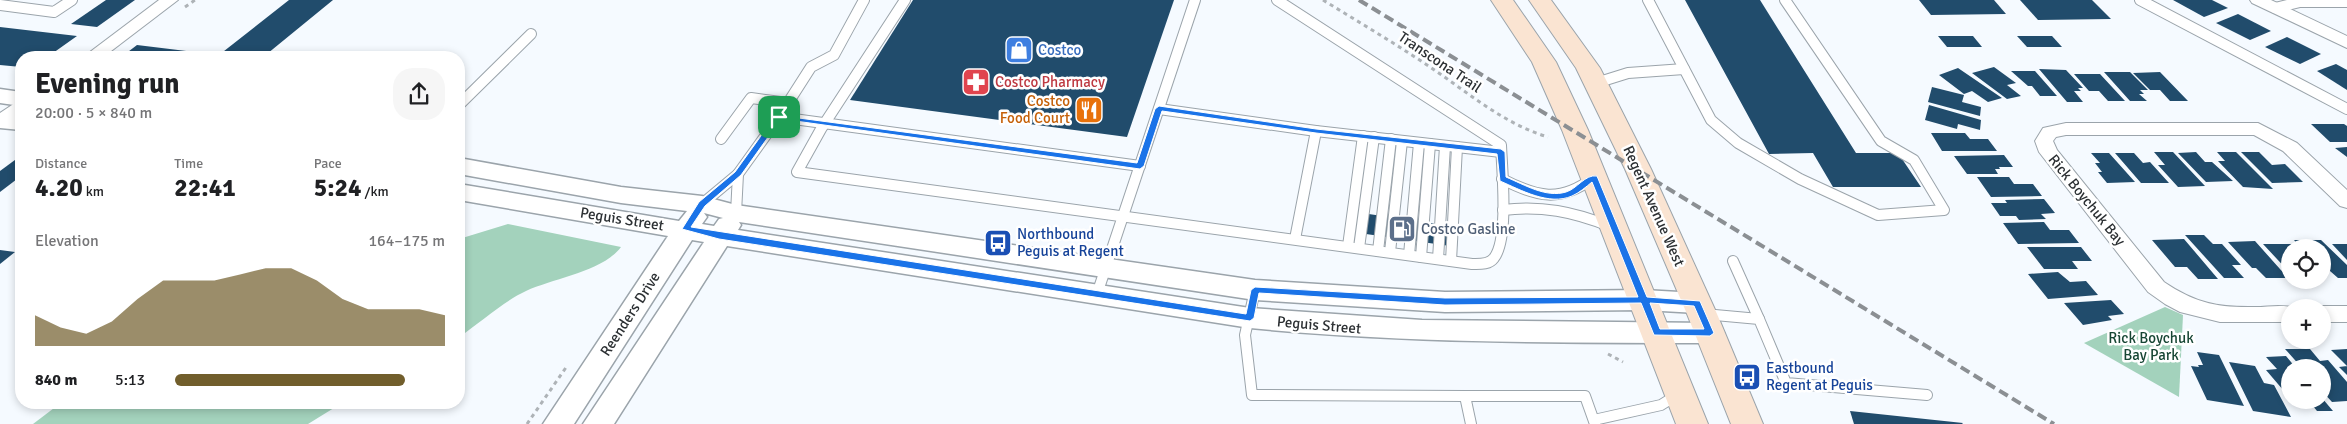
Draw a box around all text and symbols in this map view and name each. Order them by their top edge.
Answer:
street label: Transcona Trail [1395,28,1485,96]
shop icon: Costco [1004,35,1034,65]
place label: Costco [1038,41,1081,59]
text: Evening run [35,67,180,101]
pharmacy icon: Costco Pharmacy [961,67,991,97]
button: share [393,68,445,120]
place label: Costco Pharmacy [995,73,1105,91]
place label: Costco Food Court [1000,92,1070,127]
restaurant icon: Costco Food Court [1074,95,1104,125]
pin [758,96,800,138]
text: 20:00 · 5 × 840 m [35,103,152,123]
icon: arrive [765,103,793,131]
street label: Regent Avenue West [1619,143,1689,269]
street label: Rick Boychuk Bay [2045,151,2129,249]
text: Distance [35,155,87,172]
text: Time [174,155,203,172]
text: Pace [314,155,342,172]
text: 4.20 [35,172,83,203]
text: 22:41 [174,172,236,203]
text: 5:24 [314,172,362,203]
text: km [83,183,104,200]
text: /km [362,183,389,200]
street label: Peguis Street [579,203,665,235]
fuel station icon: Costco Gasline [1387,214,1417,244]
place label: Costco Gasline [1421,220,1515,238]
place label: Northbound Peguis at Regent [1017,225,1124,260]
bus stop icon: Northbound Peguis at Regent [983,228,1013,258]
text: Elevation [35,231,99,251]
text: 164–175 m [368,231,445,251]
map controls [2281,239,2331,409]
button: locate [2281,239,2331,289]
street label: Reenders Drive [596,269,664,359]
button: + [2281,299,2331,349]
street label: Peguis Street [1276,312,1362,338]
park label: Rick Boychuk Bay Park [2108,329,2194,364]
place label: Eastbound Regent at Peguis [1766,359,1873,394]
button: − [2281,359,2331,409]
bus stop icon: Eastbound Regent at Peguis [1732,362,1762,392]
text: 840 m [35,370,77,390]
text: 5:13 [115,370,145,390]

